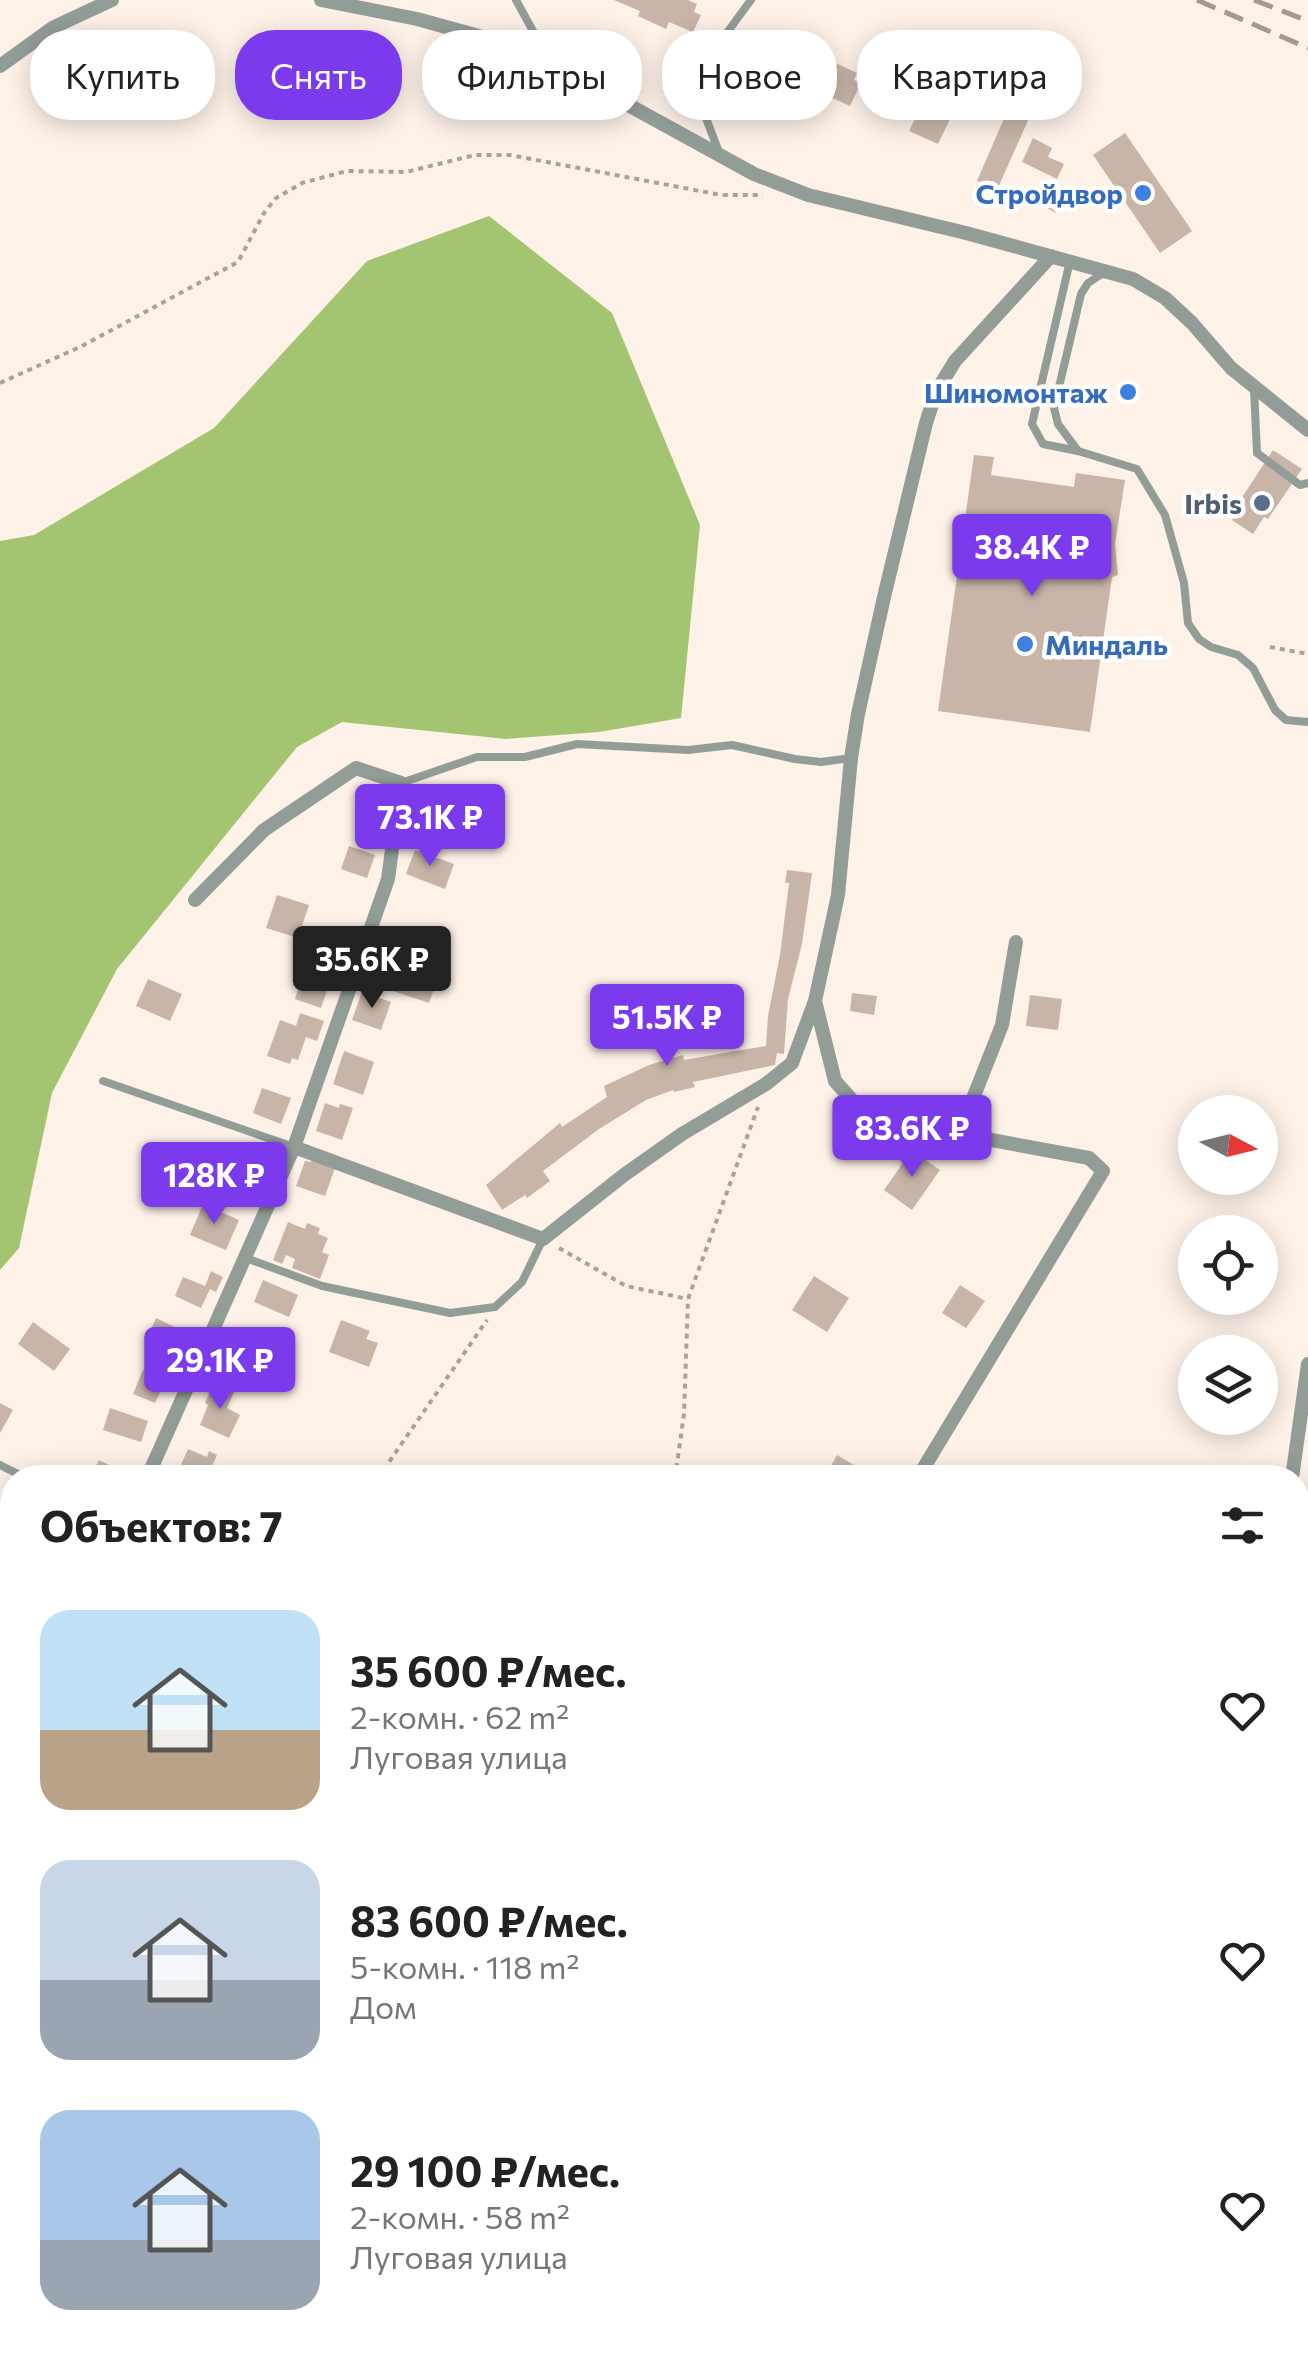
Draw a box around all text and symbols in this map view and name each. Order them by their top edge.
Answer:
chip: Купить [30,30,215,120]
chip: Снять [235,30,402,120]
chip: Фильтры [422,30,642,120]
chip: Новое [662,30,837,120]
chip: Квартира [857,30,1082,120]
place label: Стройдвор [976,176,1123,210]
marker: Стройдвор [1132,182,1154,204]
place label: Шиномонтаж [924,375,1108,409]
marker: Шиномонтаж [1117,381,1139,403]
place label: Irbis [1184,486,1242,520]
marker: Irbis [1251,492,1273,514]
pin: 38.4K ₽ [940,514,1124,599]
text: 38.4K ₽ [974,526,1090,566]
place label: Миндаль [1045,627,1168,661]
marker: Миндаль [1014,633,1036,655]
pin: 73.1K ₽ [338,784,522,869]
text: 73.1K ₽ [377,796,483,836]
pin: 35.6K ₽ [280,926,464,1011]
text: 35.6K ₽ [315,938,429,978]
pin: 51.5K ₽ [575,984,759,1069]
text: 51.5K ₽ [612,996,722,1036]
pin: 83.6K ₽ [820,1095,1004,1180]
north arrow [1178,1095,1278,1195]
map controls [1178,1095,1278,1435]
text: 83.6K ₽ [854,1107,970,1147]
pin: 128K ₽ [133,1142,295,1227]
text: 128K ₽ [163,1154,265,1194]
button: locate [1178,1215,1278,1315]
pin: 29.1K ₽ [128,1327,312,1412]
button: layers [1178,1335,1278,1435]
text: 29.1K ₽ [166,1339,274,1379]
icon: filters [1215,1498,1270,1553]
text: Объектов: 7 [40,1499,283,1551]
text: 35 600 ₽/мес. [350,1644,627,1696]
icon: home [120,1650,240,1770]
icon: heart [1215,1683,1270,1738]
text: 2-комн. · 62 m² [350,1696,569,1736]
text: Луговая улица [350,1736,568,1776]
text: 83 600 ₽/мес. [350,1894,628,1946]
icon: home [120,1900,240,2020]
icon: heart [1215,1933,1270,1988]
text: 5-комн. · 118 m² [350,1946,579,1986]
text: Дом [350,1986,417,2026]
text: 29 100 ₽/мес. [350,2144,620,2196]
icon: home [120,2150,240,2270]
icon: heart [1215,2183,1270,2238]
text: 2-комн. · 58 m² [350,2196,570,2236]
text: Луговая улица [350,2236,568,2276]

